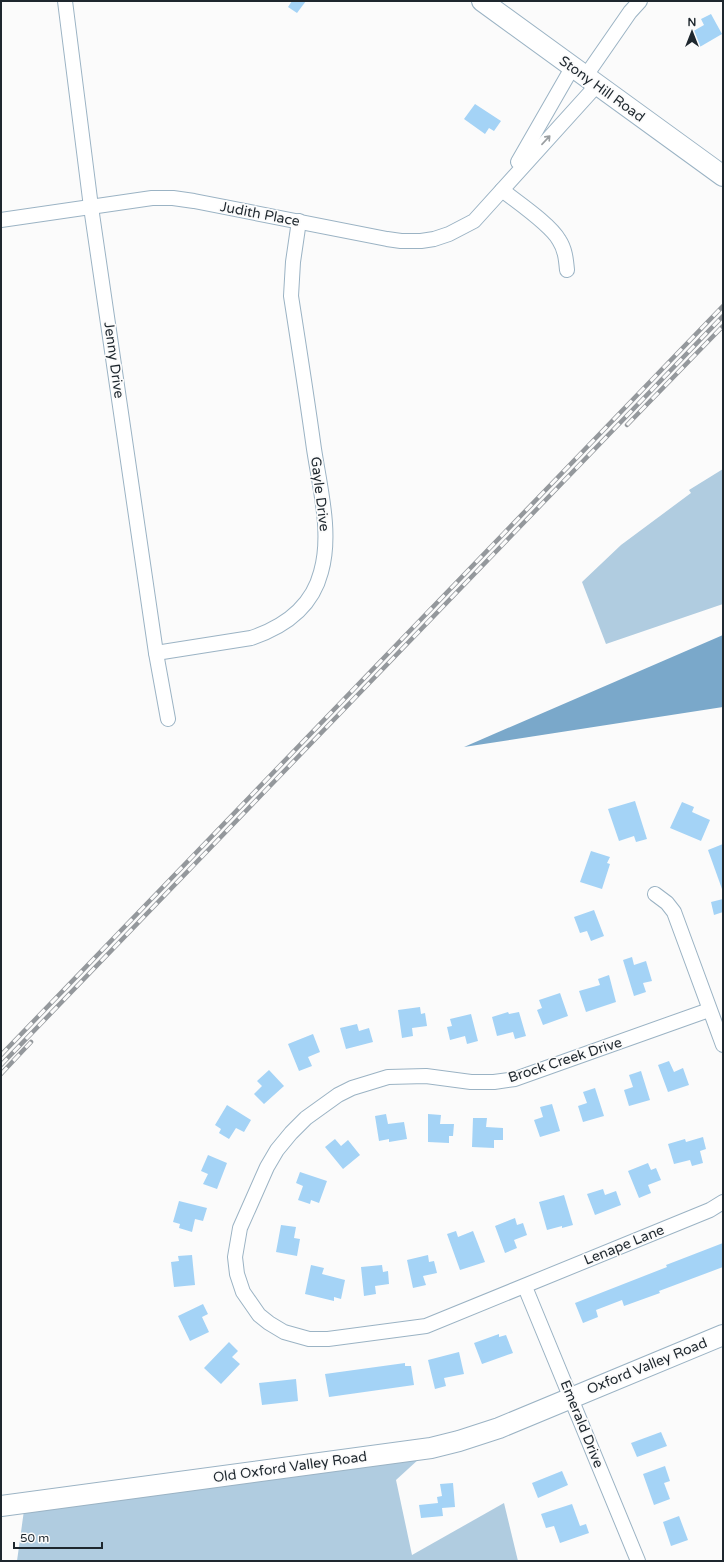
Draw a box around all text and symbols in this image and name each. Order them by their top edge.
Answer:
north arrow [672,12,712,52]
text: N [688,16,696,29]
street label: Stony Hill Road [556,52,648,126]
one-way arrow [541,135,551,145]
street label: Judith Place [219,198,301,230]
street label: Jenny Drive [100,321,128,399]
street label: Gayle Drive [307,456,333,533]
street label: Brock Creek Drive [506,1034,624,1086]
street label: Lenape Lane [581,1221,667,1269]
street label: Oxford Valley Road [584,1334,710,1398]
street label: Emerald Drive [557,1378,607,1470]
street label: Old Oxford Valley Road [212,1448,368,1486]
scale bar [14,1524,102,1550]
text: 50 m [20,1531,49,1545]

